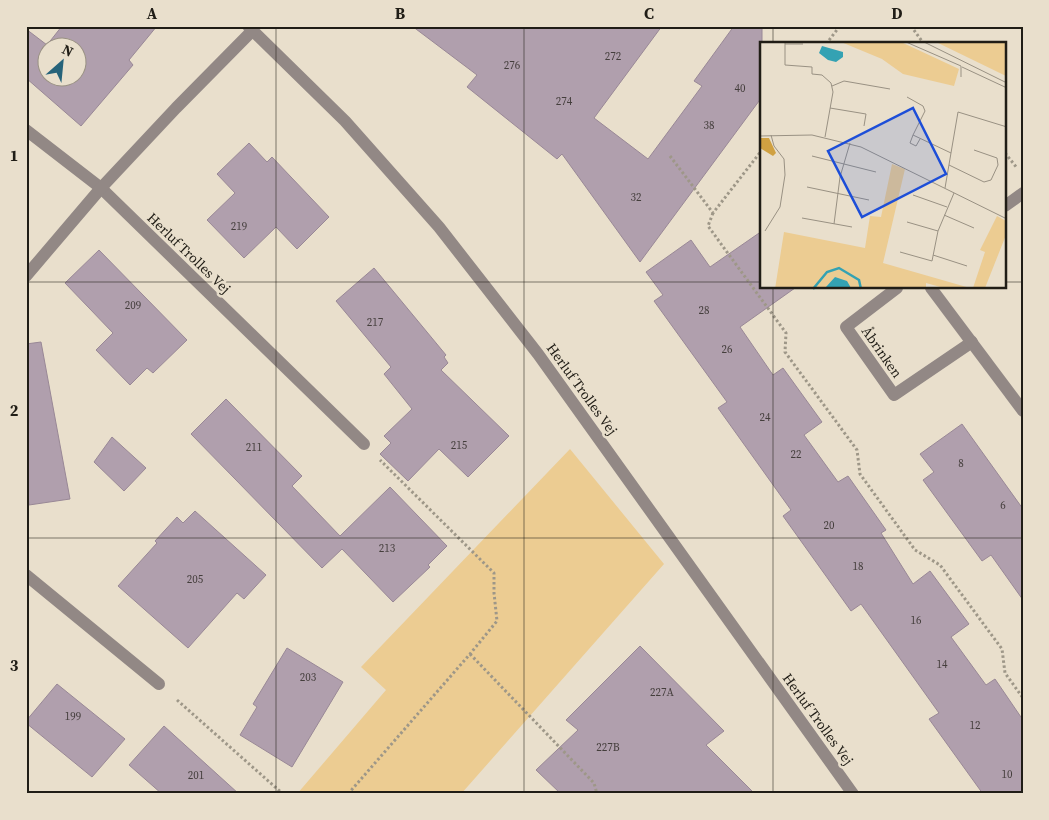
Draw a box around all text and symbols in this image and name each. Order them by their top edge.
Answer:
text: A [147,2,158,24]
text: B [395,2,406,24]
text: C [644,2,654,24]
text: D [891,2,903,24]
north arrow [38,38,88,88]
text: N [59,39,77,62]
inset map [760,42,1006,289]
house number: 272 [605,49,622,64]
house number: 276 [504,58,521,73]
house number: 40 [735,81,746,96]
house number: 274 [556,94,573,109]
house number: 38 [704,118,715,133]
text: 1 [10,144,18,166]
house number: 32 [631,190,642,205]
street label: Herluf Trolles Vej [143,208,235,298]
house number: 219 [231,219,247,234]
house number: 209 [125,298,141,313]
house number: 28 [699,303,710,318]
house number: 217 [367,315,384,330]
street label: Åbrinken [857,322,907,382]
street label: Herluf Trolles Vej [542,339,622,439]
house number: 26 [722,342,733,357]
text: 2 [10,399,19,421]
house number: 24 [760,410,771,425]
house number: 215 [451,438,468,453]
house number: 211 [246,440,262,455]
house number: 22 [791,447,802,462]
house number: 8 [958,456,964,471]
house number: 6 [1000,498,1006,513]
house number: 20 [824,518,835,533]
house number: 213 [379,541,396,556]
house number: 18 [853,559,864,574]
house number: 205 [187,572,204,587]
house number: 16 [911,613,922,628]
text: 3 [10,654,19,676]
house number: 14 [937,657,948,672]
street label: Herluf Trolles Vej [778,669,858,769]
house number: 203 [300,670,317,685]
house number: 227A [650,685,675,700]
house number: 199 [65,709,81,724]
house number: 12 [970,718,981,733]
house number: 227B [596,740,620,755]
house number: 10 [1002,767,1013,782]
house number: 201 [188,768,204,783]

